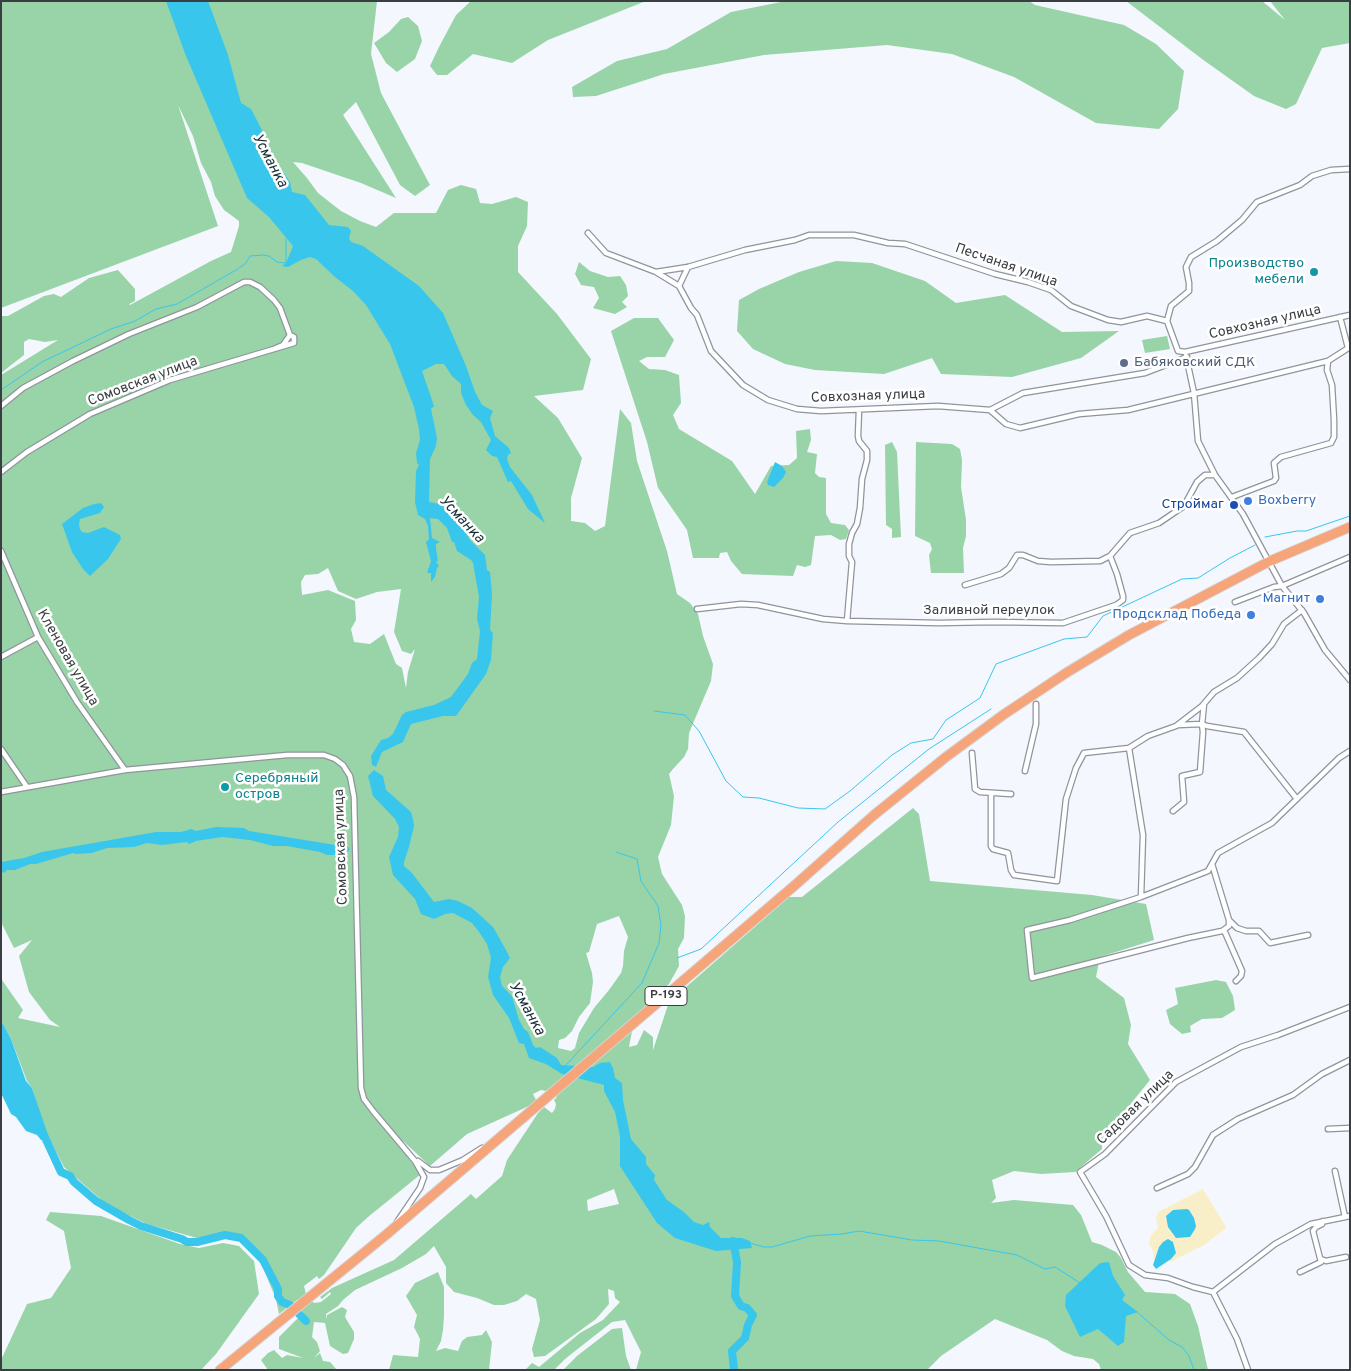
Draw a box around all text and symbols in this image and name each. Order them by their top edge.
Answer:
water label: Усманка [247,131,291,191]
street label: Песчаная улица [953,241,1059,291]
place label: Производство мебели [1208,256,1304,288]
marker: Производство мебели [1308,266,1320,278]
street label: Совхозная улица [1207,302,1323,344]
street label: Сомовская улица [86,353,200,411]
place label: Бабяковский СДК [1134,355,1255,371]
marker: Бабяковский СДК [1118,357,1130,369]
street label: Совхозная улица [811,387,925,407]
water label: Усманка [435,493,487,547]
place label: Boxberry [1258,493,1316,509]
marker: Boxberry [1242,495,1254,507]
place label: Строймаг [1161,497,1224,513]
marker: Строймаг [1228,499,1240,511]
place label: Магнит [1263,591,1310,607]
marker: Магнит [1314,593,1326,605]
street label: Заливной переулок [923,603,1055,619]
street label: Кленовая улица [33,607,101,709]
place label: Продсклад Победа [1112,607,1241,623]
marker: Продсклад Победа [1245,609,1257,621]
place label: Серебряный остров [235,771,319,804]
marker: Серебряный остров [219,781,231,793]
street label: Сомовская улица [332,789,352,905]
water label: Усманка [504,979,548,1039]
road number: Р-193 [645,986,687,1006]
street label: Садовая улица [1094,1067,1178,1149]

